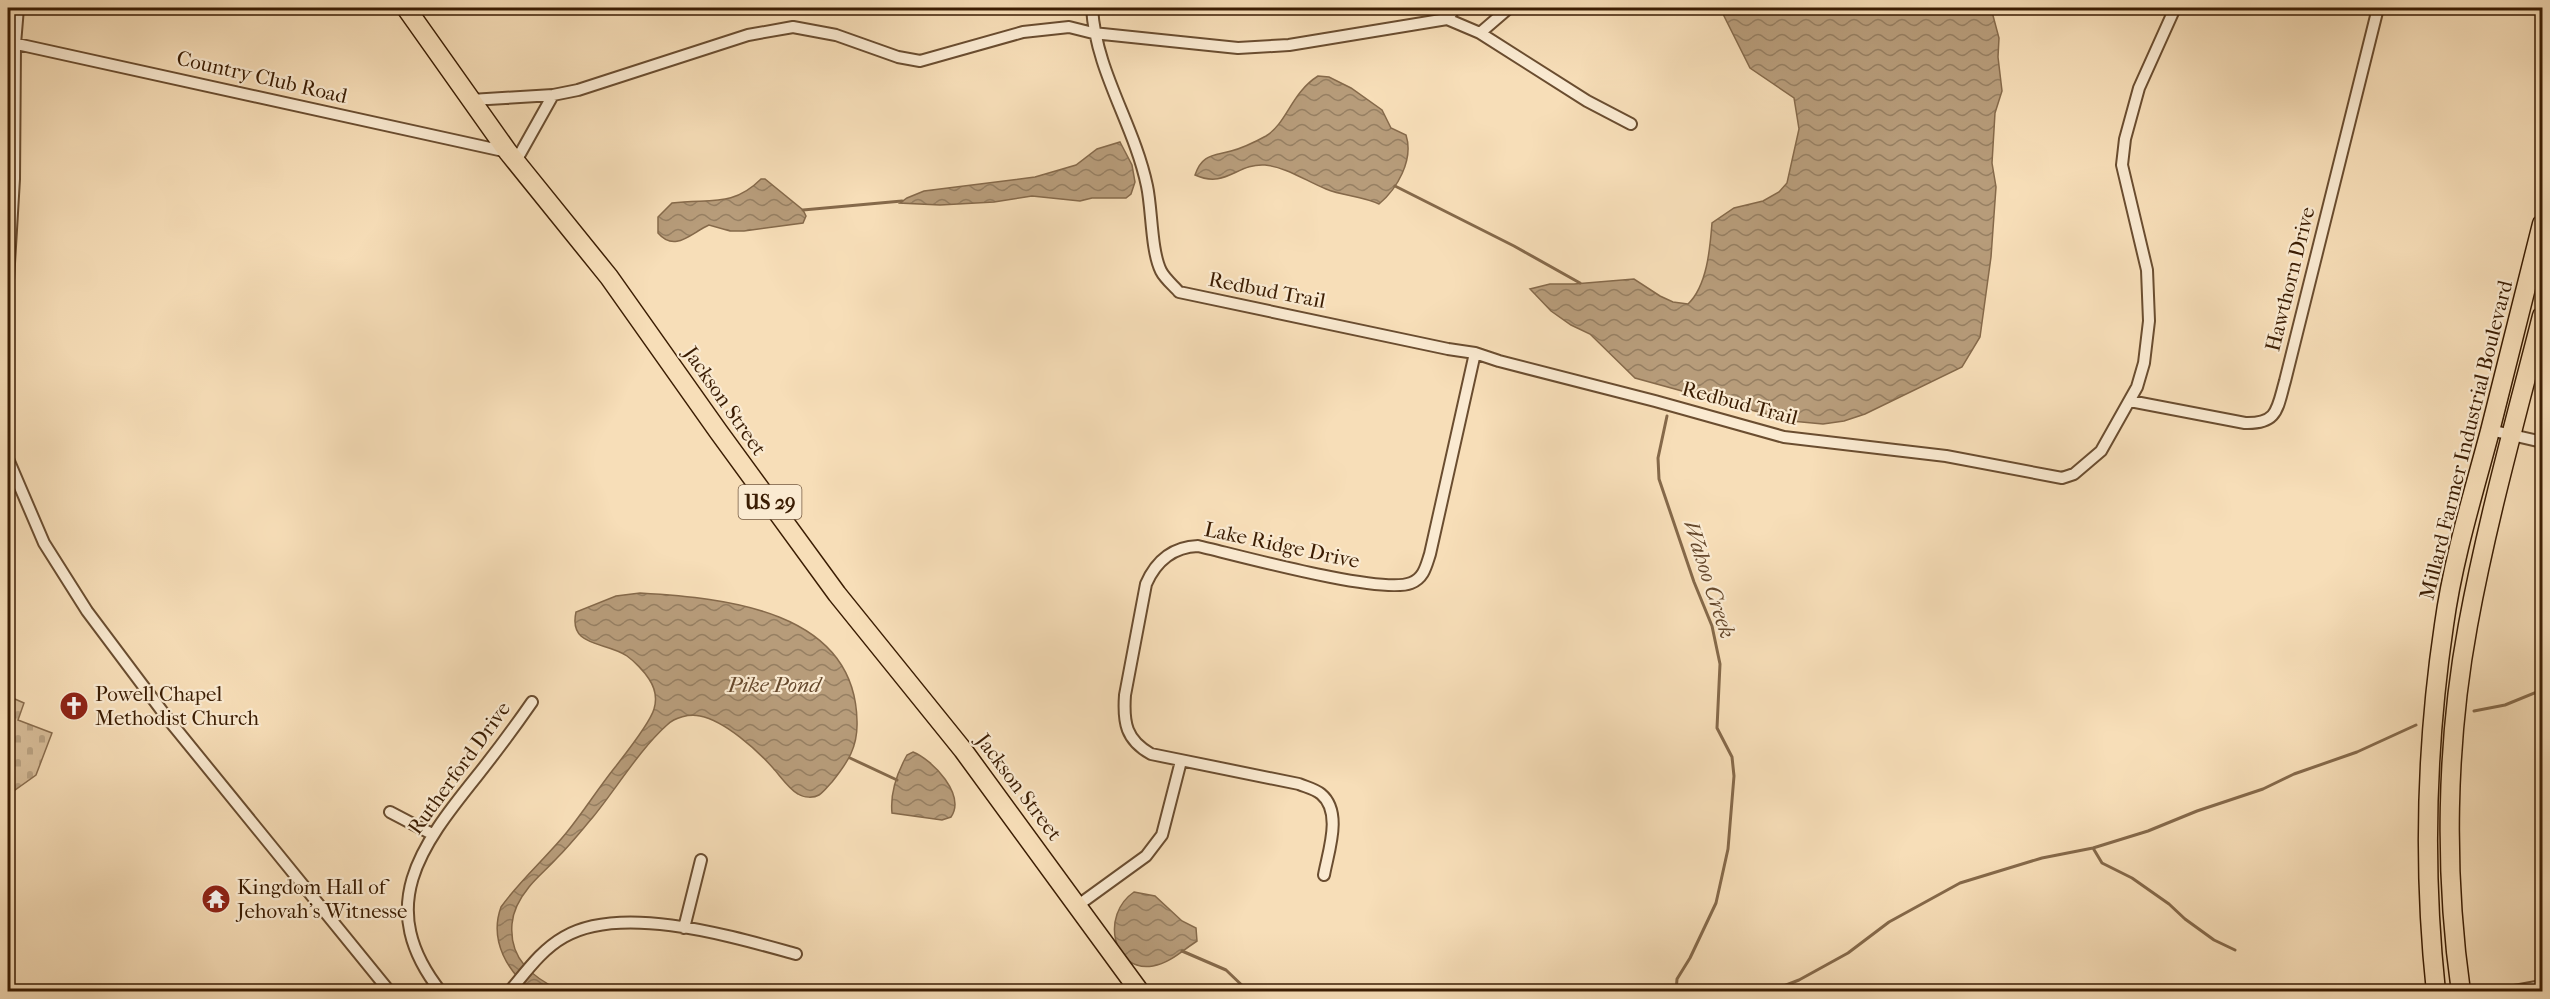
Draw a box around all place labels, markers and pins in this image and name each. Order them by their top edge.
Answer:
place label: Powell Chapel Methodist Church [95,682,259,730]
church icon: Powell Chapel Methodist Church [58,690,90,722]
place label: Kingdom Hall of Jehovah’s Witnesse [235,875,407,923]
temple icon: Kingdom Hall of Jehovah’s Witnesse [200,883,232,915]

